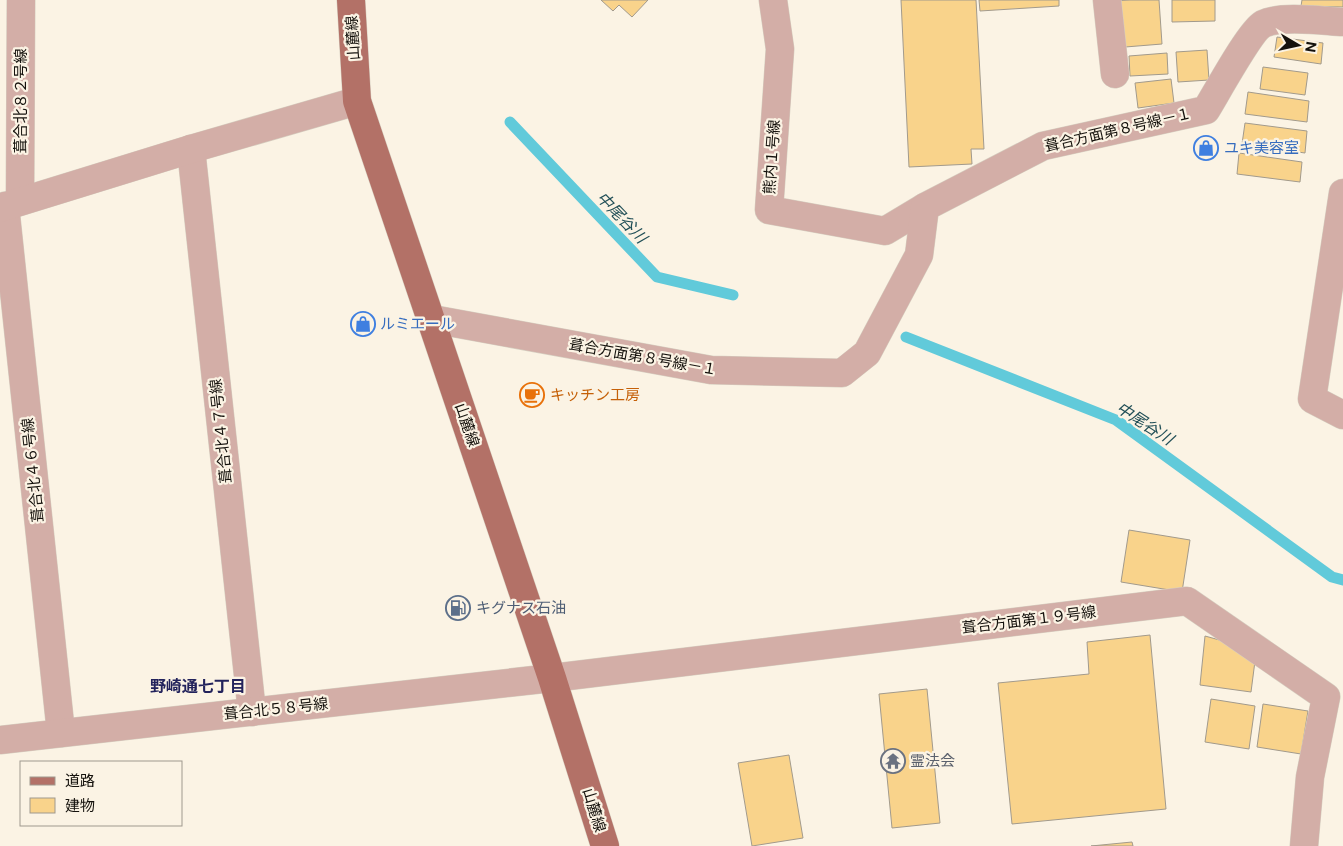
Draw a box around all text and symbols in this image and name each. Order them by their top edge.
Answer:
street label: 山麓線 [342,15,363,61]
north arrow [1273,20,1323,70]
text: N [1302,40,1320,54]
street label: 葺合北８２号線 [12,48,29,154]
street label: 葺合方面第８号線－１ [1043,104,1193,155]
street label: 熊内１号線 [760,119,783,195]
shop icon: ユキ美容室 [1193,135,1219,161]
place label: ユキ美容室 [1224,139,1299,156]
water label: 中尾谷川 [593,188,652,248]
shop icon: ルミエール [350,311,376,337]
place label: ルミエール [380,315,455,332]
street label: 葺合方面第８号線－１ [568,335,718,378]
street label: 葺合北４７号線 [207,378,234,484]
cafe icon: キッチン工房 [519,382,545,408]
place label: キッチン工房 [550,386,640,403]
water label: 中尾谷川 [1113,398,1178,450]
street label: 山麓線 [452,401,483,449]
street label: 葺合北４６号線 [19,417,46,523]
fuel station icon: キグナス石油 [445,595,471,621]
place label: キグナス石油 [476,599,566,616]
street label: 葺合方面第１９号線 [961,603,1097,636]
district label: 野崎通七丁目 [150,677,246,696]
street label: 葺合北５８号線 [223,695,329,722]
temple icon: 霊法会 [880,748,906,774]
place label: 霊法会 [910,752,955,769]
legend [20,761,182,826]
text: 道路 [65,772,95,789]
street label: 山麓線 [580,786,609,834]
text: 建物 [65,797,95,814]

